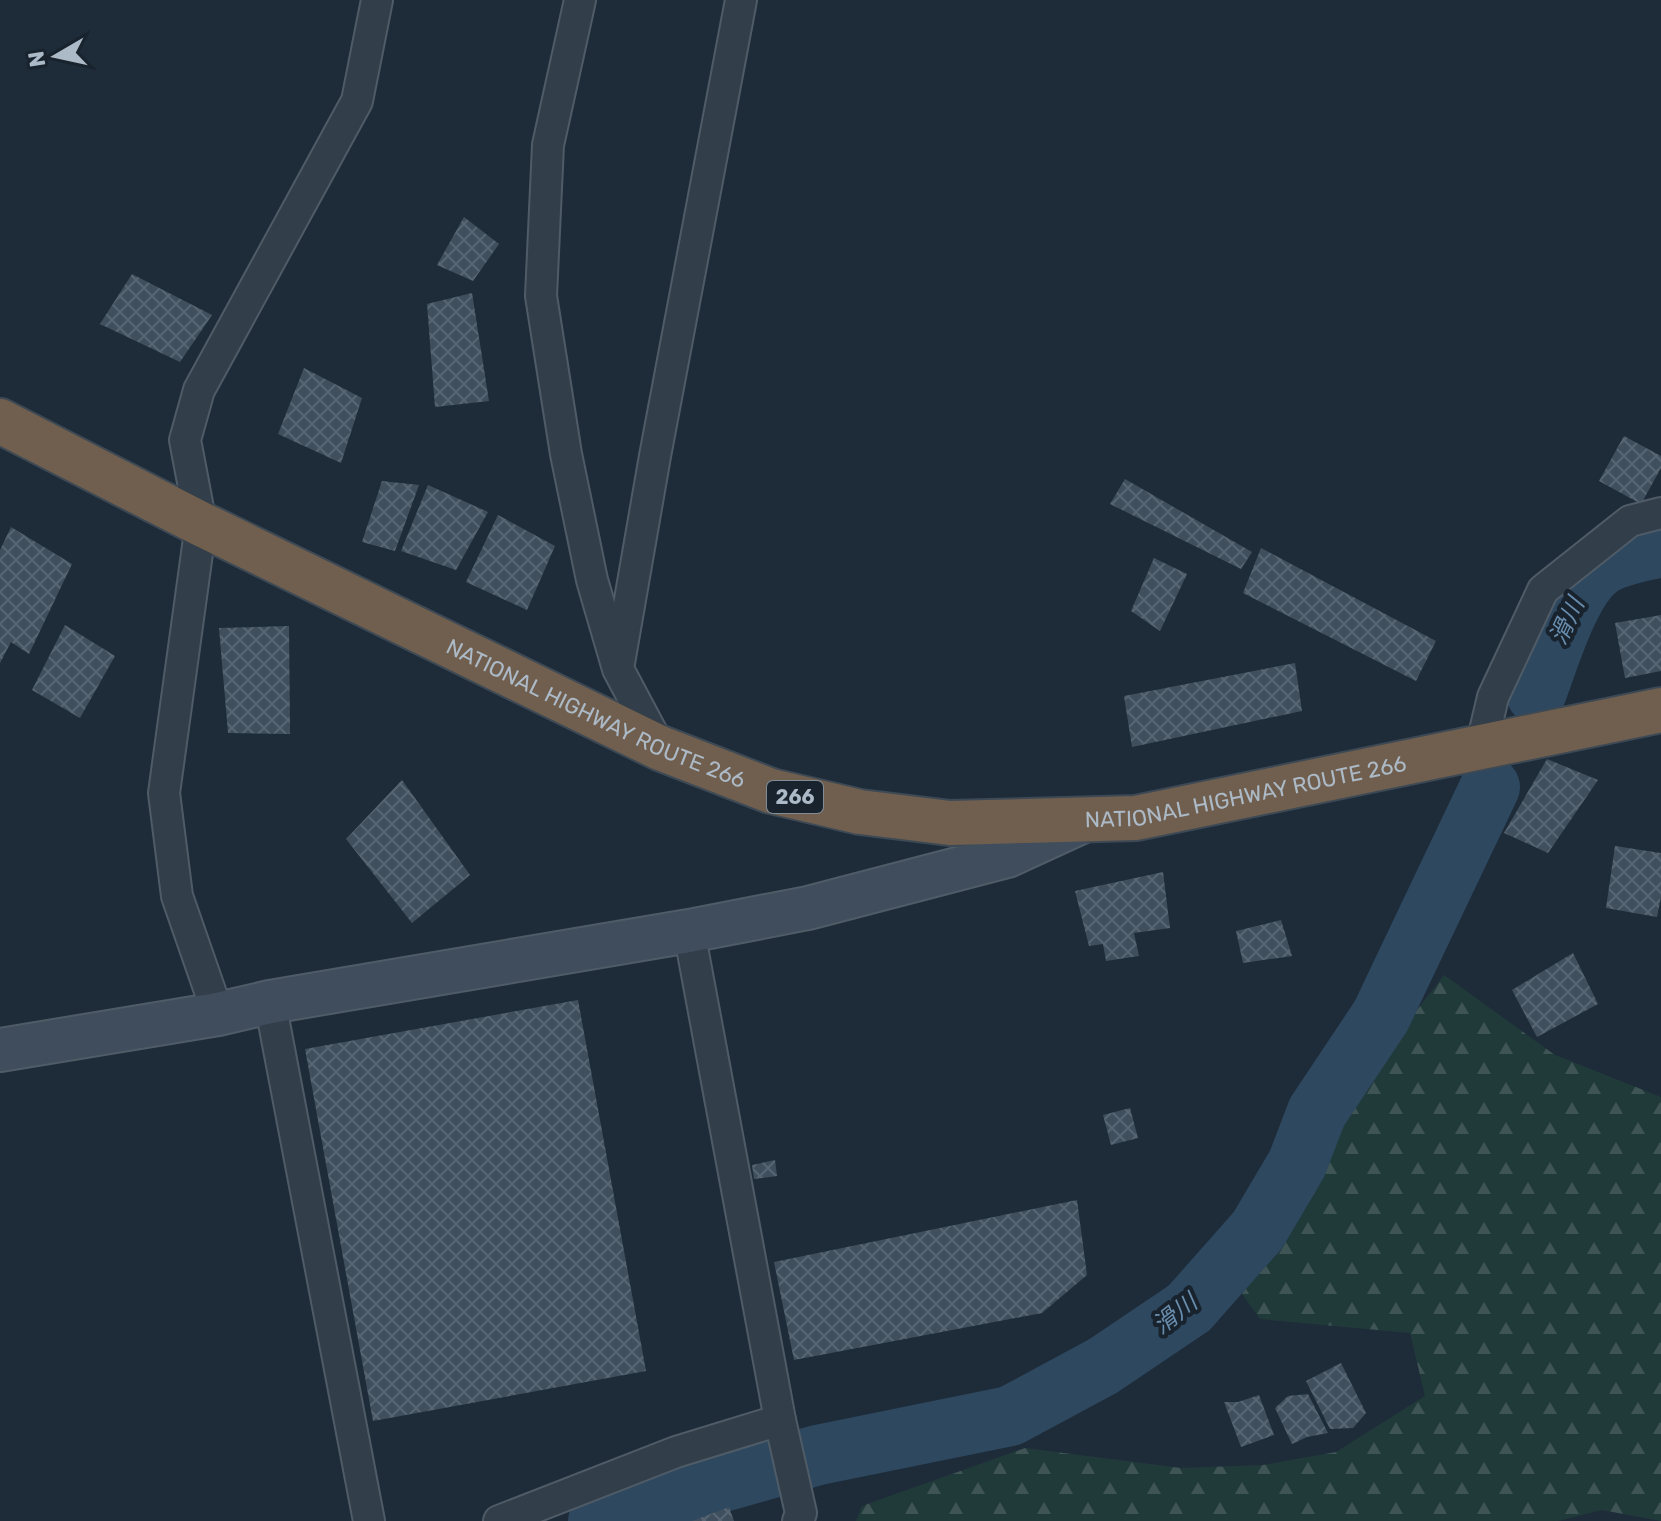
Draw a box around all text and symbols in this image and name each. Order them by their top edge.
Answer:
north arrow [16,16,96,96]
text: N [22,49,51,69]
water label: 滑川 [1544,591,1591,649]
street label: NATIONAL HIGHWAY ROUTE 266 [442,633,749,794]
street label: NATIONAL HIGHWAY ROUTE 266 [1085,750,1409,833]
road number: 266 [767,781,823,813]
water label: 滑川 [1147,1286,1205,1340]

